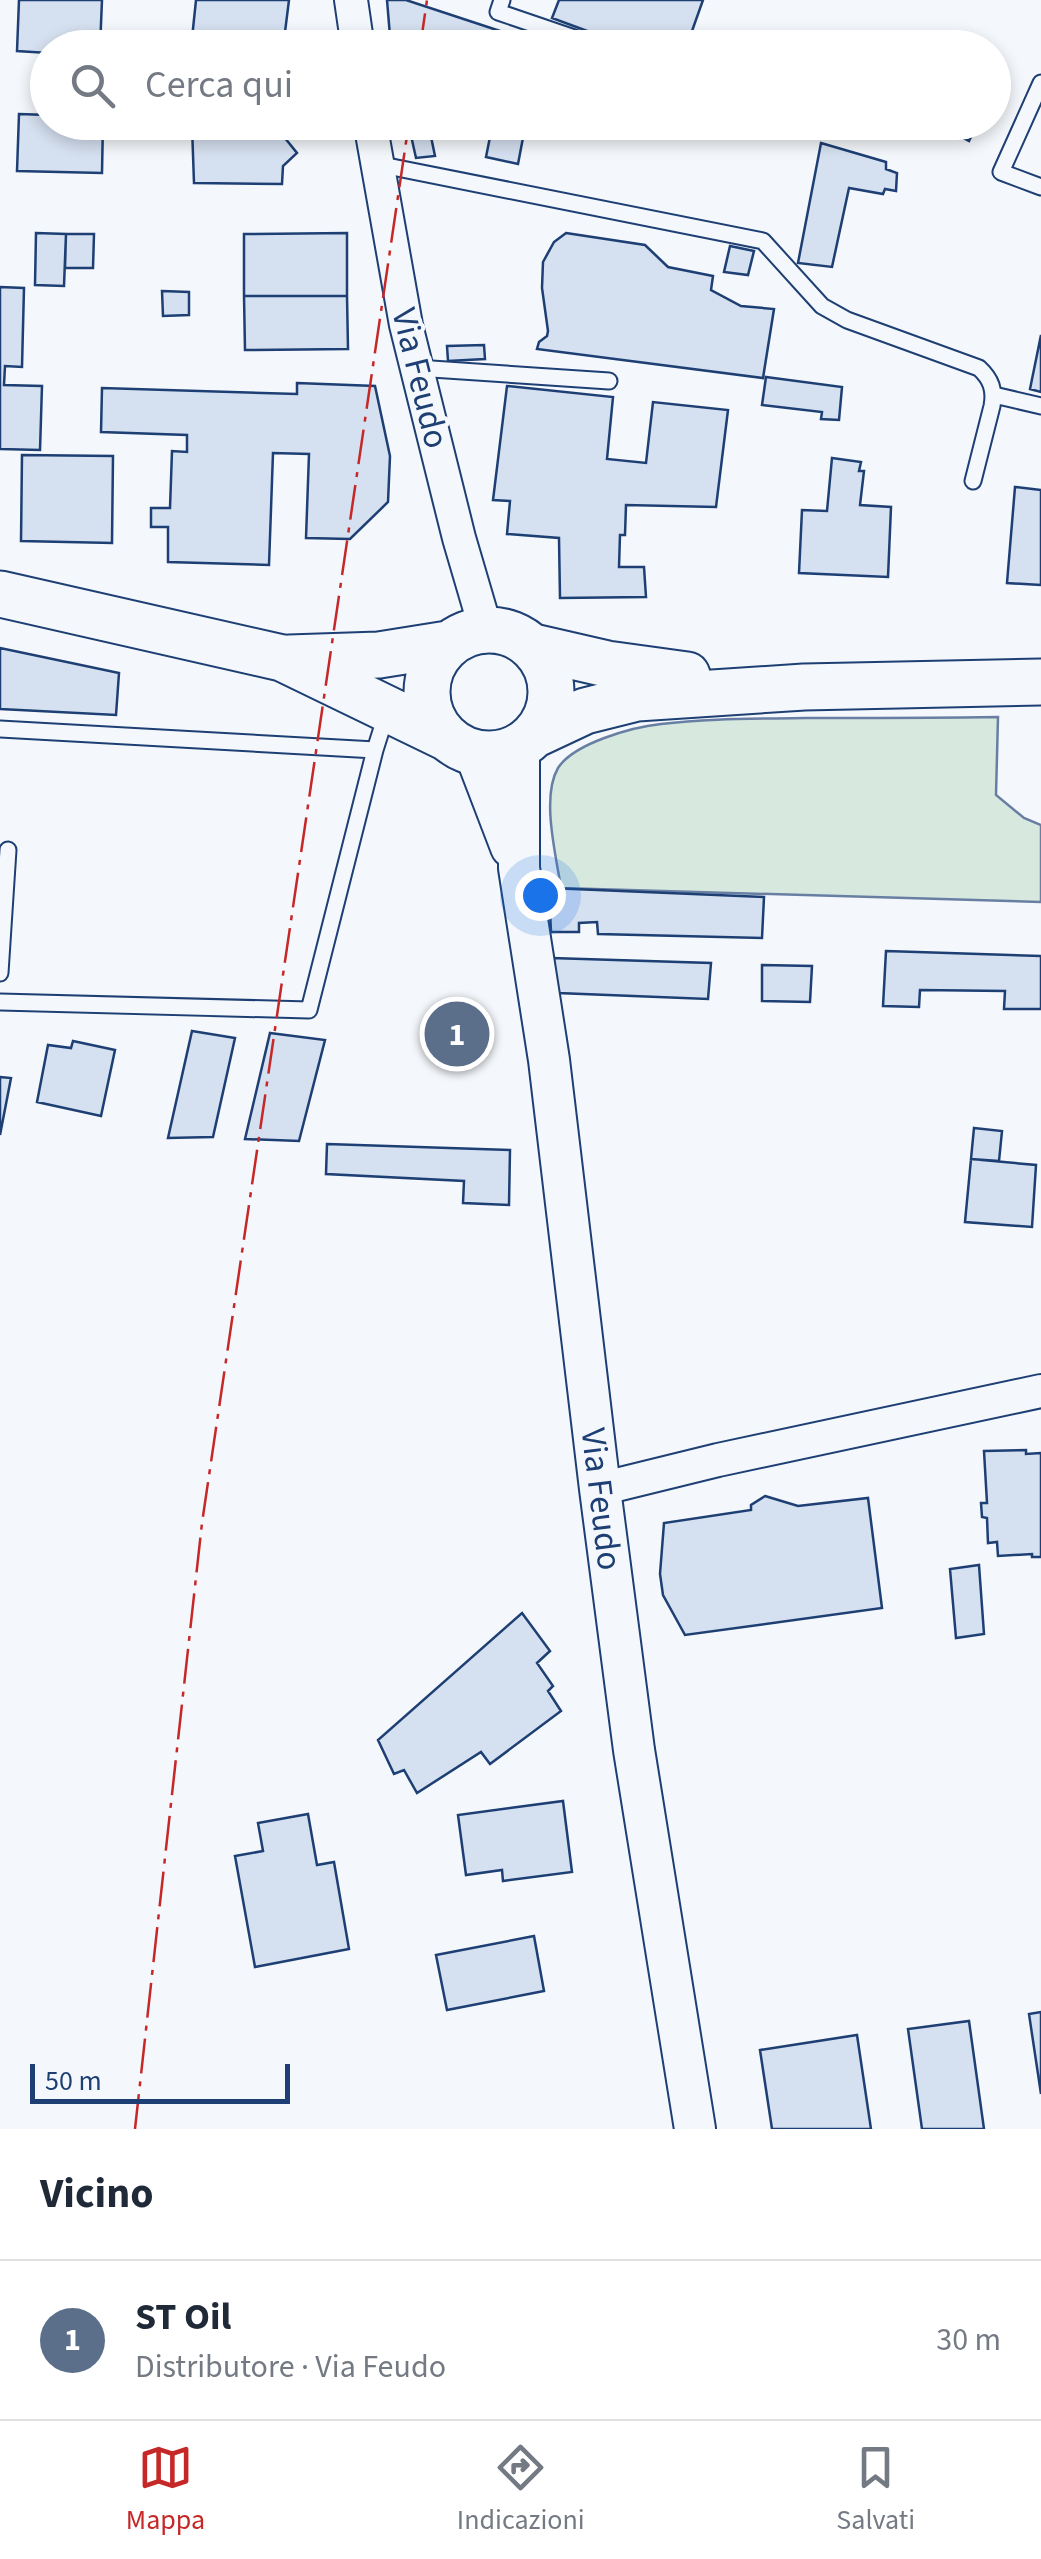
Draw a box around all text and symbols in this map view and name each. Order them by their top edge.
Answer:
search box [30,30,1011,140]
icon: search [65,58,120,113]
text: Cerca qui [145,58,293,112]
street label: Via Feudo [378,303,462,454]
your location [515,870,566,921]
pin: 1 [424,996,490,1072]
street label: Via Feudo [567,1425,635,1573]
scale bar [30,2059,290,2104]
text: 50 m [45,2061,102,2101]
text: Vicino [40,2164,154,2224]
text: ST Oil [135,2290,231,2344]
text: 1 [64,2317,81,2363]
text: 30 m [936,2317,1001,2363]
text: Distributore · Via Feudo [135,2344,446,2390]
tab: Mappa [126,2440,205,2540]
tab: Indicazioni [457,2440,585,2540]
tab: Salvati [836,2440,915,2540]

